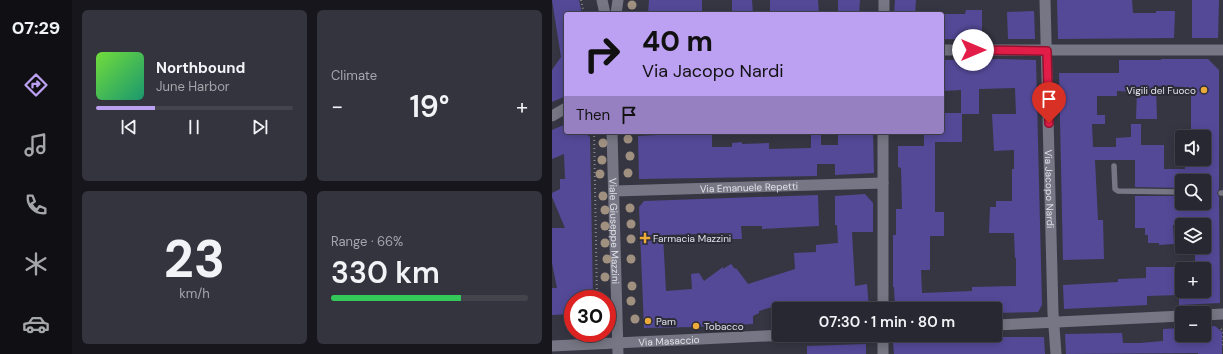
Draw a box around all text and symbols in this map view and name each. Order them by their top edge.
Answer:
text: 07:29 [12,16,60,40]
text: 40 m [642,23,713,60]
icon: right [576,28,628,80]
position arrow [952,29,994,71]
text: Northbound [156,58,245,78]
text: Via Jacopo Nardi [642,59,784,83]
text: Climate [331,67,377,84]
icon: directions [22,71,50,99]
text: June Harbor [156,78,230,95]
pin [1032,82,1066,123]
place label: Vigili del Fuoco [1126,84,1196,97]
marker: Vigili del Fuoco [1199,85,1209,95]
text: 19° [409,87,450,126]
icon: arrive [1038,88,1060,110]
text: − [331,92,343,121]
text: + [516,92,528,121]
icon: arrive [618,104,640,126]
text: Then [576,105,610,125]
icon: previous [118,116,140,138]
icon: pause [183,116,205,138]
icon: next [249,116,271,138]
map controls [1175,130,1211,342]
button: sound [1175,130,1211,166]
icon: music [22,131,50,159]
street label: Via Jacopo Nardi [1042,149,1057,229]
button: search [1175,174,1211,210]
street label: Viale Giuseppe Mazzini [606,178,622,284]
street label: Via Emanuele Repetti [700,180,798,195]
icon: phone [22,191,50,219]
button: layers [1175,218,1211,254]
text: 23 [164,225,225,293]
place label: Farmacia Mazzini [653,232,731,245]
text: Range · 66% [331,233,403,250]
marker: Farmacia Mazzini [640,233,650,243]
icon: climate [22,250,50,278]
text: 330 km [331,253,440,292]
button: + [1175,262,1211,298]
text: km/h [179,285,210,302]
speed limit sign: 30 [564,290,616,342]
button: − [1175,306,1211,342]
icon: car [22,310,50,338]
text: 07:30 · 1 min · 80 m [819,312,955,332]
place label: Pam [656,315,676,328]
marker: Pam [643,316,653,326]
place label: Tobacco [704,320,744,333]
marker: Tobacco [691,321,701,331]
street label: Via Masaccio [638,333,700,349]

